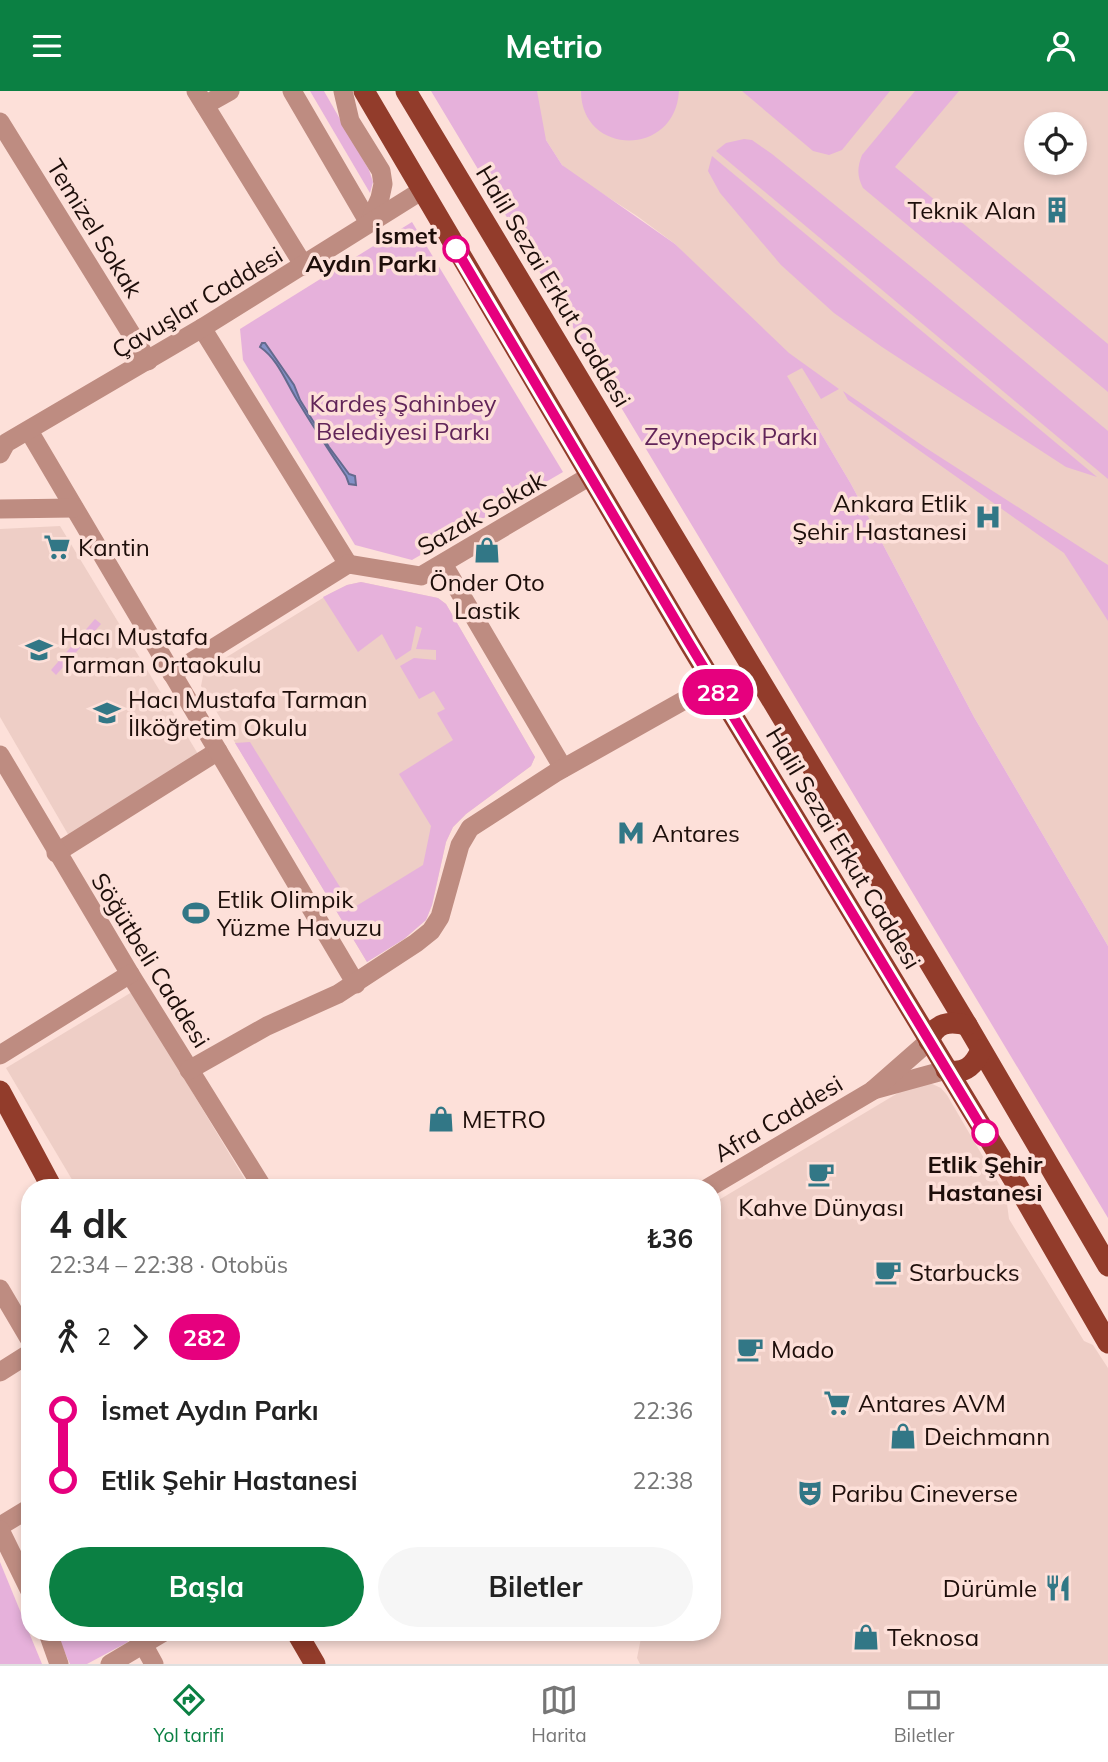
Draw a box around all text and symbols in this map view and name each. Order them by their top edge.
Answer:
text: Metrio [505,26,603,66]
icon: menu [28,27,66,65]
icon: person [1042,27,1080,65]
map controls [1024,112,1087,175]
button: locate [1024,112,1087,175]
street label: Temizel Sokak [41,153,150,303]
street label: Halil Sezai Erkut Caddesi [470,160,638,412]
place label: Teknik Alan [908,195,1036,225]
building icon: Teknik Alan [1042,195,1072,225]
place label: İsmet Aydın Parkı [305,220,437,278]
marker: İsmet Aydın Parkı [443,236,469,262]
street label: Çavuşlar Caddesi [106,239,288,365]
park label: Kardeş Şahinbey Belediyesi Parkı [309,388,497,446]
park label: Zeynepcik Parkı [644,421,818,451]
street label: Sazak Sokak [412,464,551,562]
place label: Ankara Etlik Şehir Hastanesi [792,488,968,546]
hospital icon: Ankara Etlik Şehir Hastanesi [973,502,1003,532]
supermarket icon: Kantin [42,532,72,562]
place label: Kantin [78,532,150,562]
shop icon: Önder Oto Lastik [472,535,502,565]
place label: Önder Oto Lastik [429,567,545,625]
place label: Hacı Mustafa Tarman Ortaokulu [60,621,262,679]
school or university icon: Hacı Mustafa Tarman Ortaokulu [24,635,54,665]
line badge: 282 [678,669,758,715]
text: 282 [696,677,740,707]
place label: Hacı Mustafa Tarman İlköğretim Okulu [128,684,368,742]
school or university icon: Hacı Mustafa Tarman İlköğretim Okulu [92,698,122,728]
street label: Halil Sezai Erkut Caddesi [760,722,928,974]
metro station icon: Antares [616,818,646,848]
place label: Antares [652,818,740,848]
street label: Söğütbeli Caddesi [85,867,217,1053]
place label: Etlik Olimpik Yüzme Havuzu [216,884,382,942]
sports icon: Etlik Olimpik Yüzme Havuzu [181,898,211,928]
street label: Afra Caddesi [708,1068,848,1168]
shop icon: METRO [426,1104,456,1134]
place label: METRO [462,1104,546,1134]
marker: Etlik Şehir Hastanesi [972,1120,998,1146]
place label: Etlik Şehir Hastanesi [927,1149,1043,1207]
cafe icon: Kahve Dünyası [806,1159,836,1189]
place label: Kahve Dünyası [738,1192,904,1222]
text: 4 dk [49,1200,127,1248]
text: ₺36 [646,1222,693,1255]
text: 22:34 – 22:38 · Otobüs [49,1250,288,1279]
cafe icon: Starbucks [873,1257,903,1287]
place label: Starbucks [909,1257,1020,1287]
icon: walk [49,1318,87,1356]
icon: forward [121,1318,159,1356]
text: 2 [97,1322,111,1351]
text: 282 [183,1322,226,1352]
cafe icon: Mado [735,1334,765,1364]
place label: Mado [771,1334,834,1364]
supermarket icon: Antares AVM [822,1388,852,1418]
place label: Antares AVM [858,1388,1006,1418]
text: İsmet Aydın Parkı [101,1394,319,1427]
text: 22:36 [633,1396,693,1425]
shop icon: Deichmann [888,1421,918,1451]
place label: Deichmann [924,1421,1050,1451]
text: Etlik Şehir Hastanesi [101,1464,358,1497]
text: 22:38 [633,1466,693,1495]
theatre icon: Paribu Cineverse [795,1478,825,1508]
place label: Paribu Cineverse [831,1478,1018,1508]
button: Başla [49,1547,364,1627]
button: Biletler [378,1547,693,1627]
place label: Dürümle [943,1573,1037,1603]
restaurant icon: Dürümle [1043,1573,1073,1603]
shop icon: Teknosa [851,1622,881,1652]
place label: Teknosa [887,1622,979,1652]
tab: Yol tarifi [153,1681,224,1747]
tab: Harita [531,1681,587,1747]
tab: Biletler [894,1681,954,1747]

